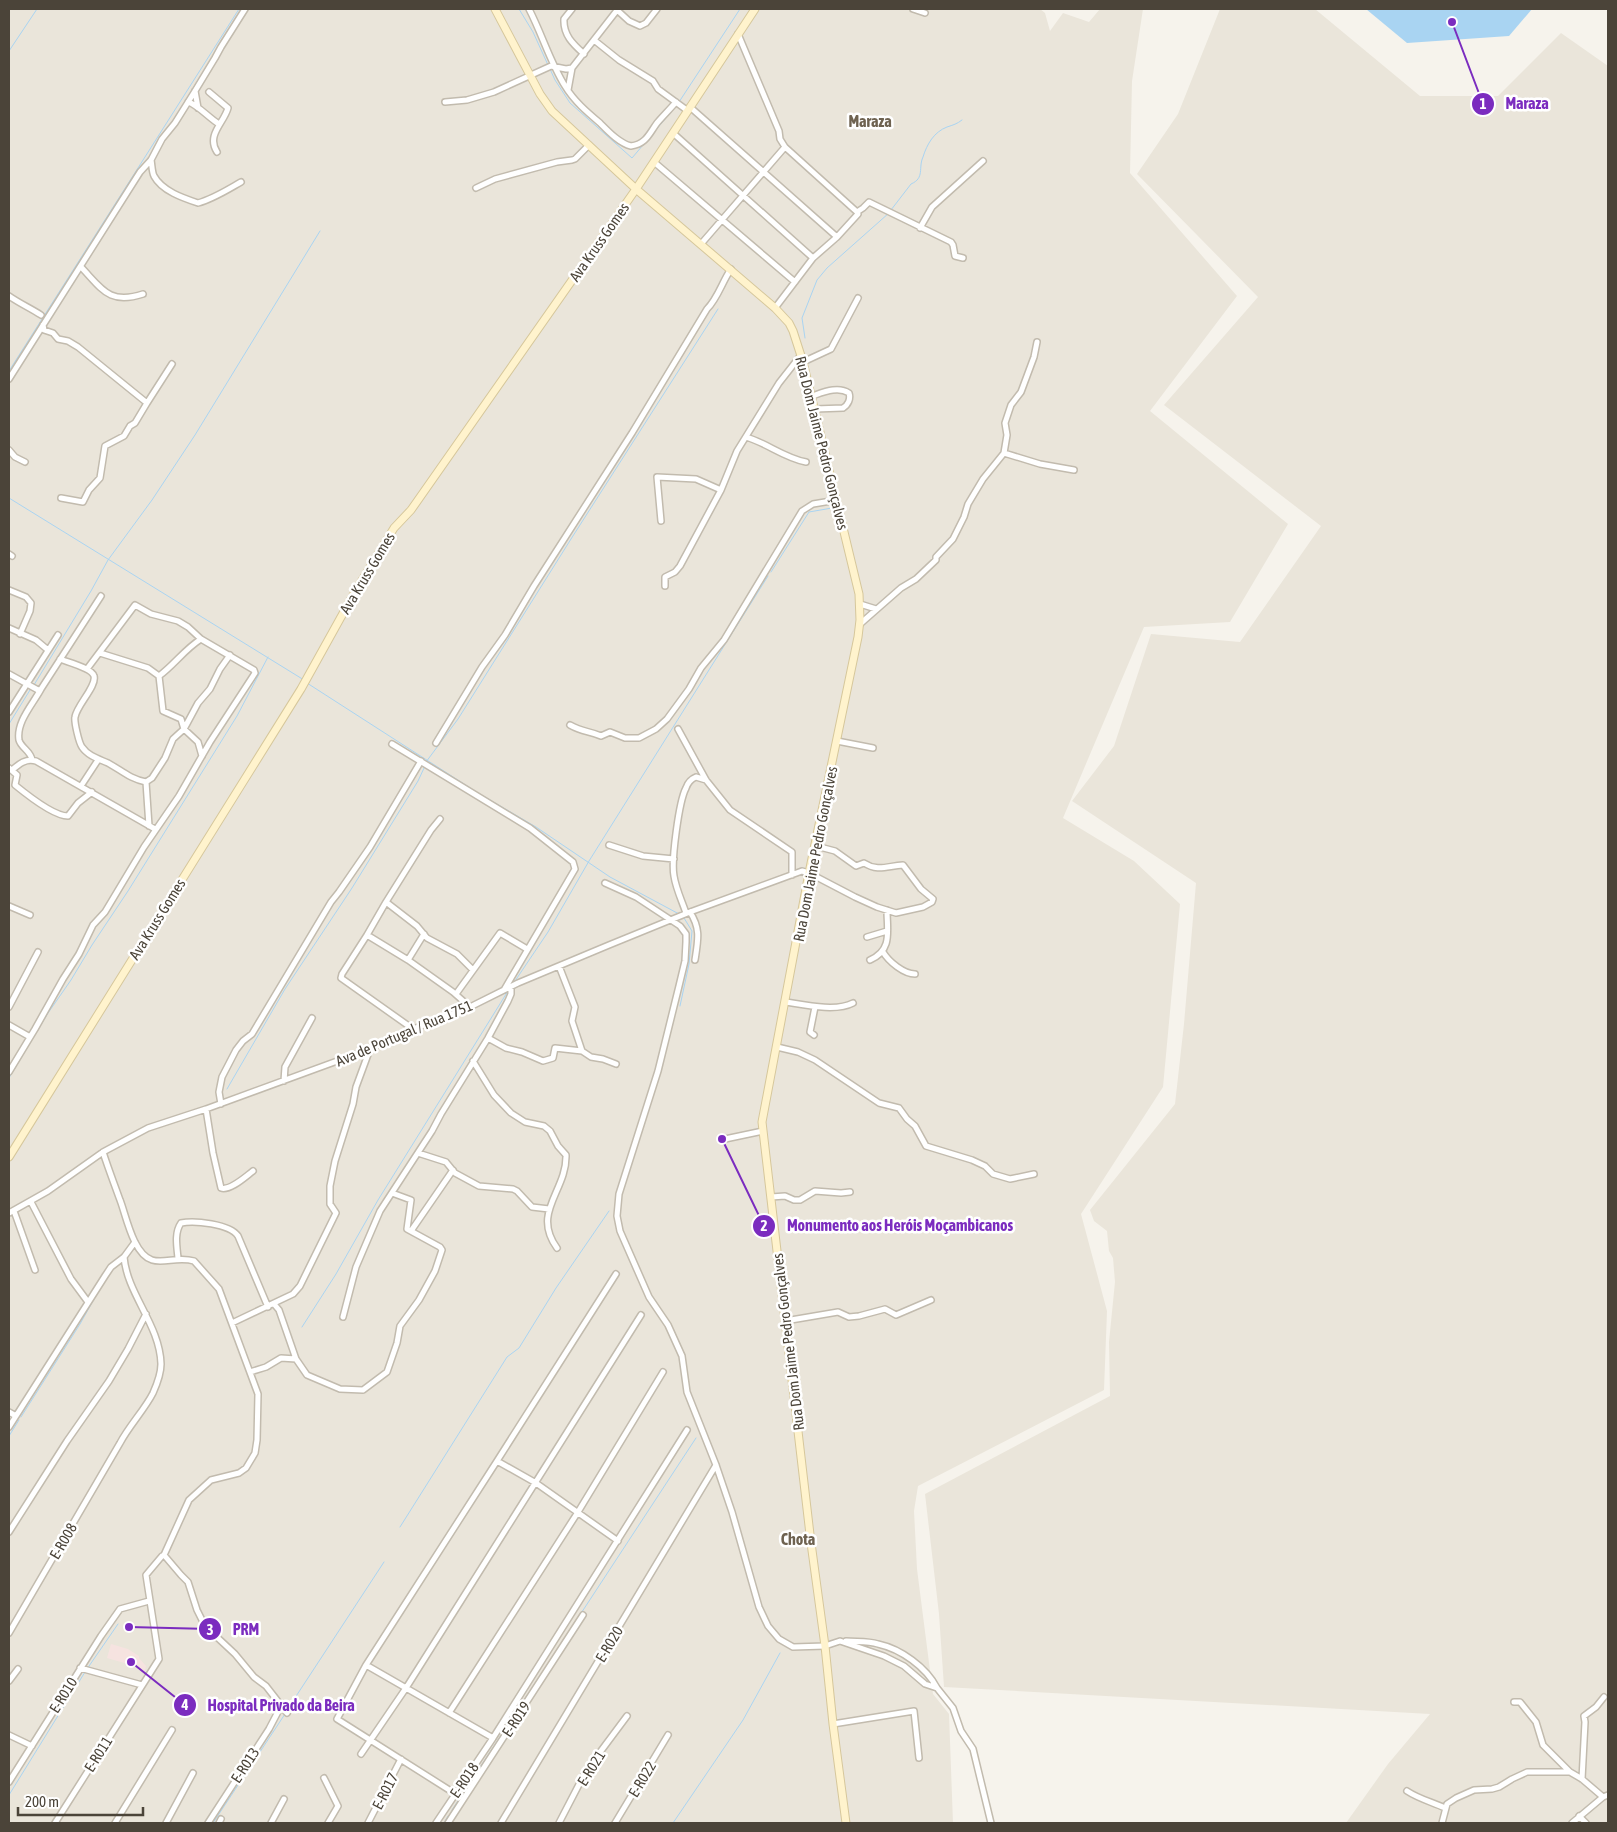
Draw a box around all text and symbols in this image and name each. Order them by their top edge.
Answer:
callout: Maraza [1470,88,1558,119]
text: Maraza [1505,94,1549,112]
text: 1 [1479,95,1487,112]
district label: Maraza [848,112,892,130]
street label: Ava Kruss Gomes [566,199,632,285]
street label: Rua Dom Jaime Pedro Gonçalves [792,354,852,532]
street label: Ava Kruss Gomes [336,529,398,617]
street label: Rua Dom Jaime Pedro Gonçalves [790,765,840,943]
street label: Ava Kruss Gomes [125,875,189,963]
street label: Ava de Portugal / Rua 1751 [333,997,475,1069]
callout: Monumento aos Heróis Moçambicanos [752,1210,1023,1241]
text: Monumento aos Heróis Moçambicanos [787,1216,1013,1234]
text: 2 [760,1217,768,1234]
street label: Rua Dom Jaime Pedro Gonçalves [769,1252,807,1432]
street label: E-R008 [46,1520,80,1562]
district label: Chota [781,1530,815,1548]
callout: PRM [198,1614,269,1645]
text: PRM [233,1620,259,1638]
text: 3 [206,1621,214,1638]
street label: E-R020 [592,1623,626,1665]
street label: E-R010 [46,1674,80,1716]
callout: Hospital Privado da Beira [172,1690,364,1721]
text: 4 [180,1696,189,1713]
text: Hospital Privado da Beira [207,1696,355,1714]
street label: E-R019 [498,1698,534,1740]
street label: E-R011 [81,1733,115,1775]
street label: E-R013 [227,1744,263,1786]
street label: E-R021 [574,1747,608,1789]
street label: E-R022 [625,1758,659,1800]
street label: E-R018 [446,1759,482,1801]
street label: E-R017 [369,1770,401,1812]
scale bar [18,1784,142,1816]
text: 200 m [25,1793,59,1810]

